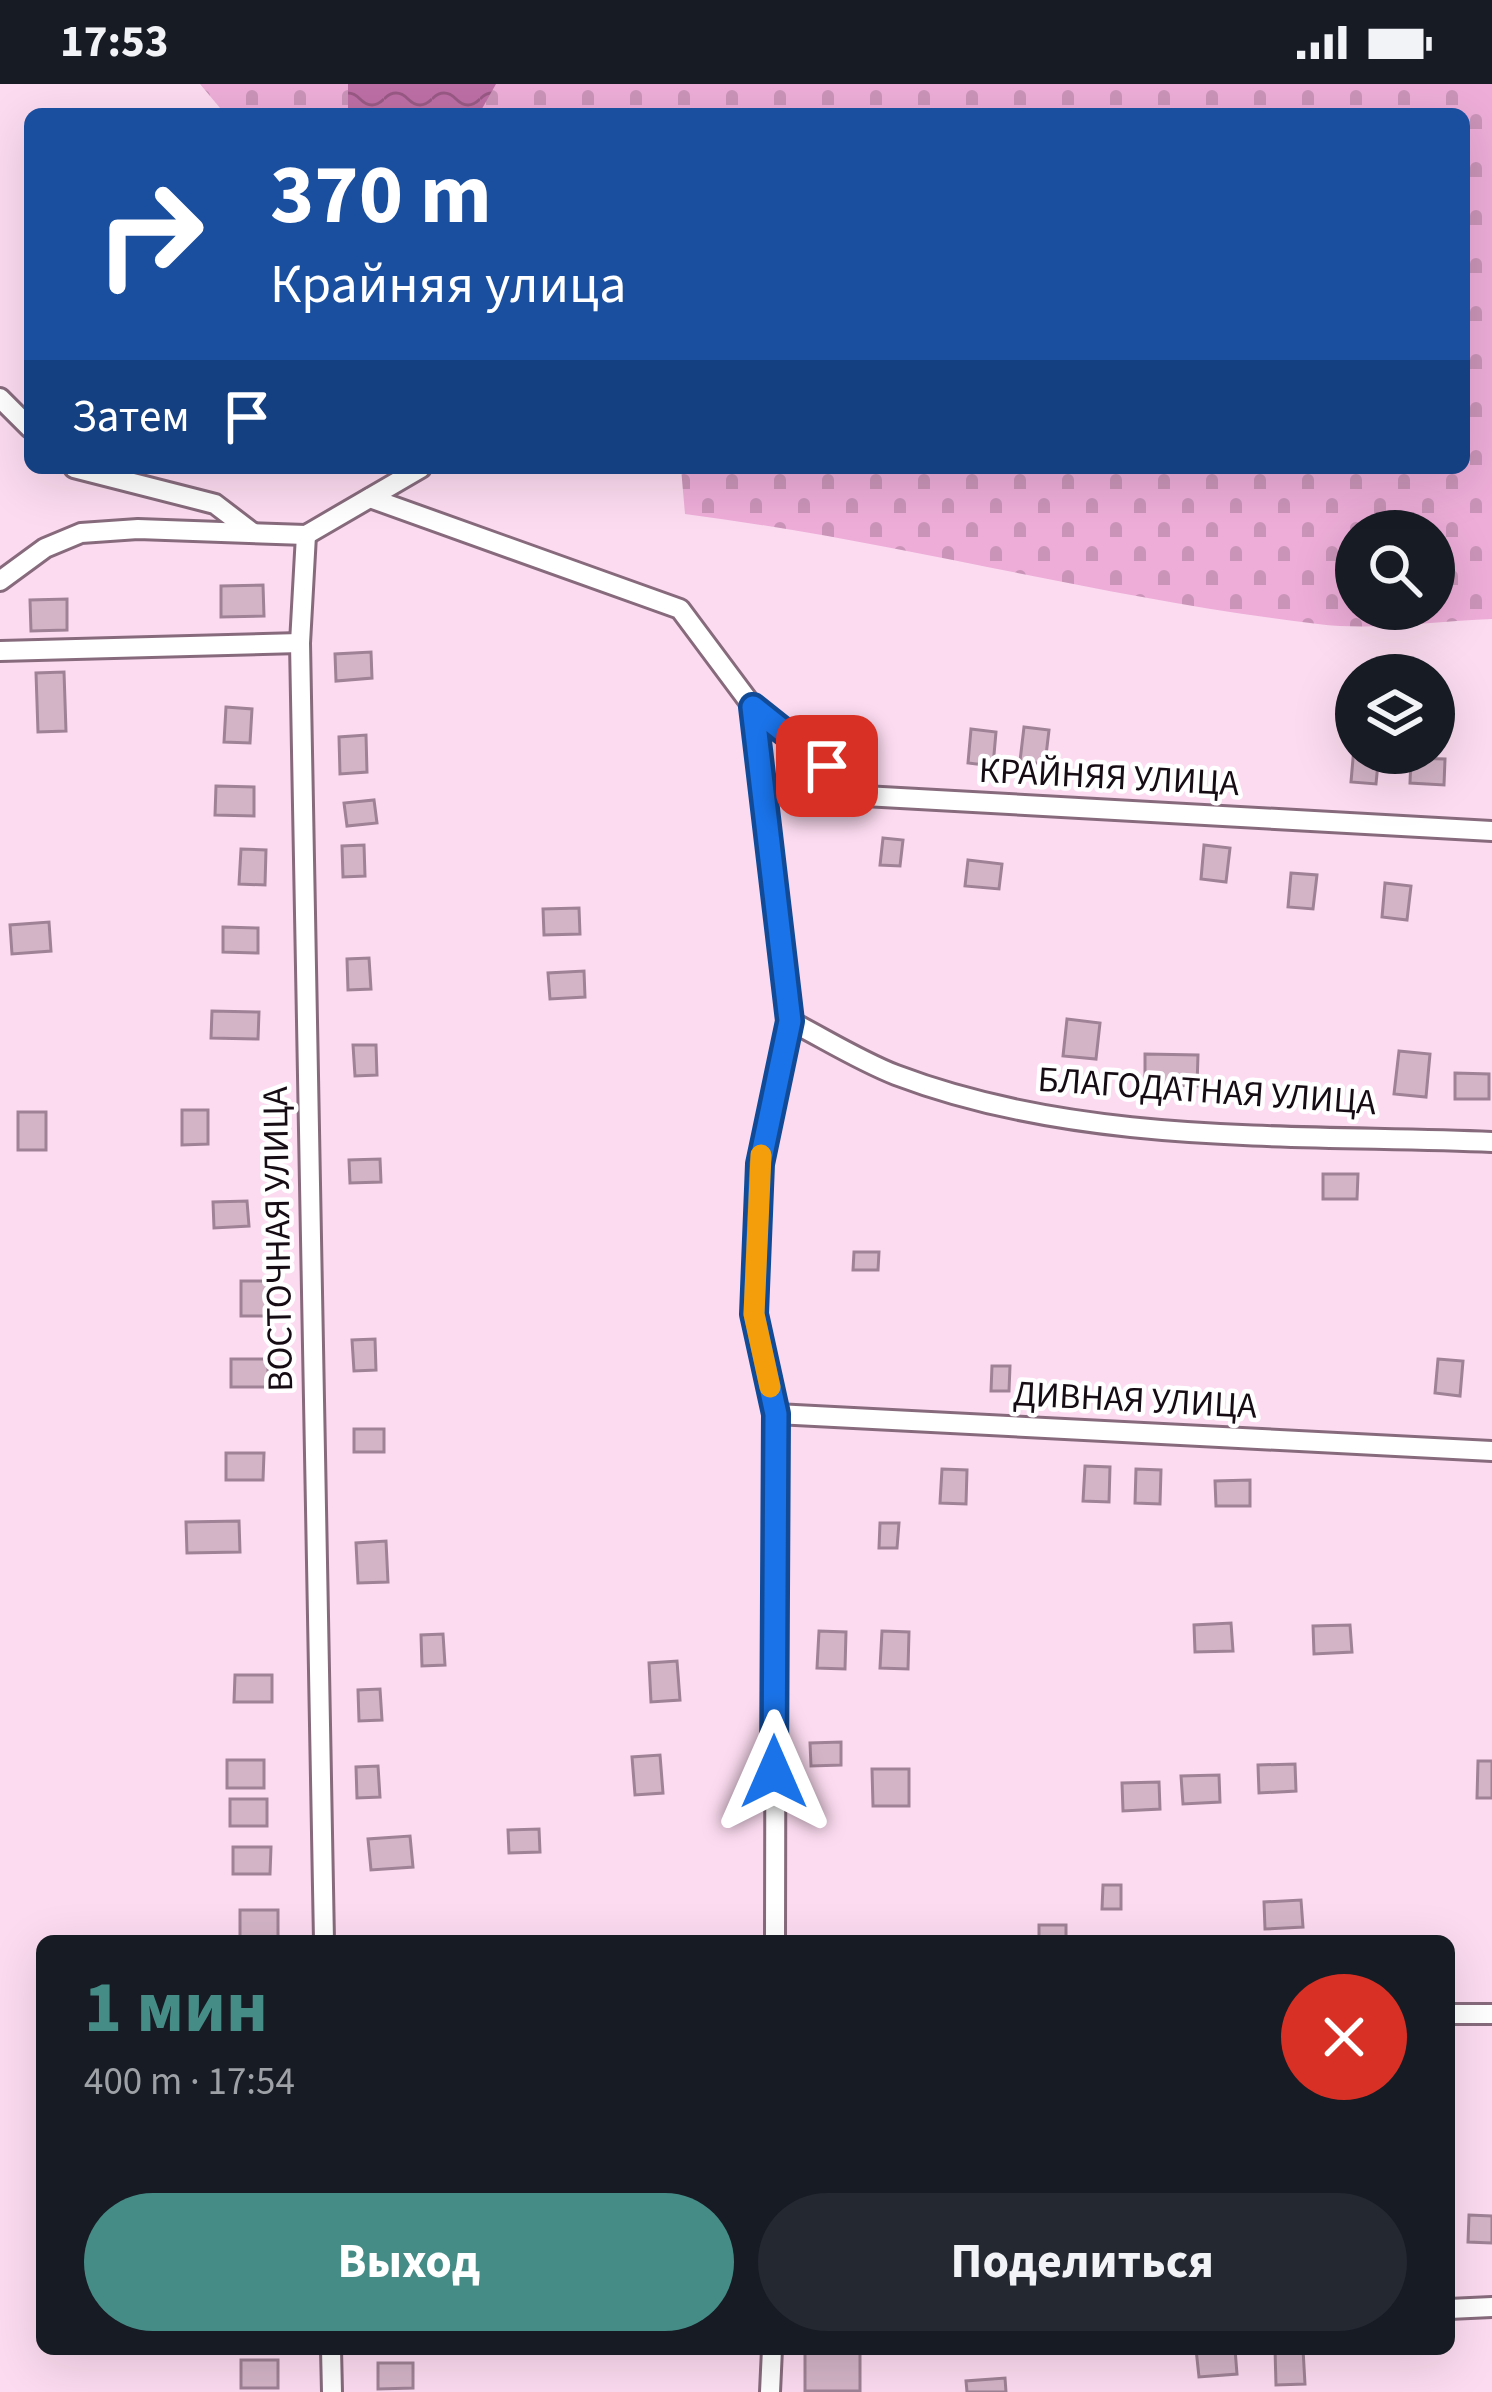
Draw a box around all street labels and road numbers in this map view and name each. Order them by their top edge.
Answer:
street label: КРАЙНЯЯ УЛИЦА [978,745,1241,809]
street label: БЛАГОДАТНАЯ УЛИЦА [1036,1054,1378,1128]
street label: ВОСТОЧНАЯ УЛИЦА [250,1085,306,1392]
street label: ДИВНАЯ УЛИЦА [1012,1368,1259,1432]

